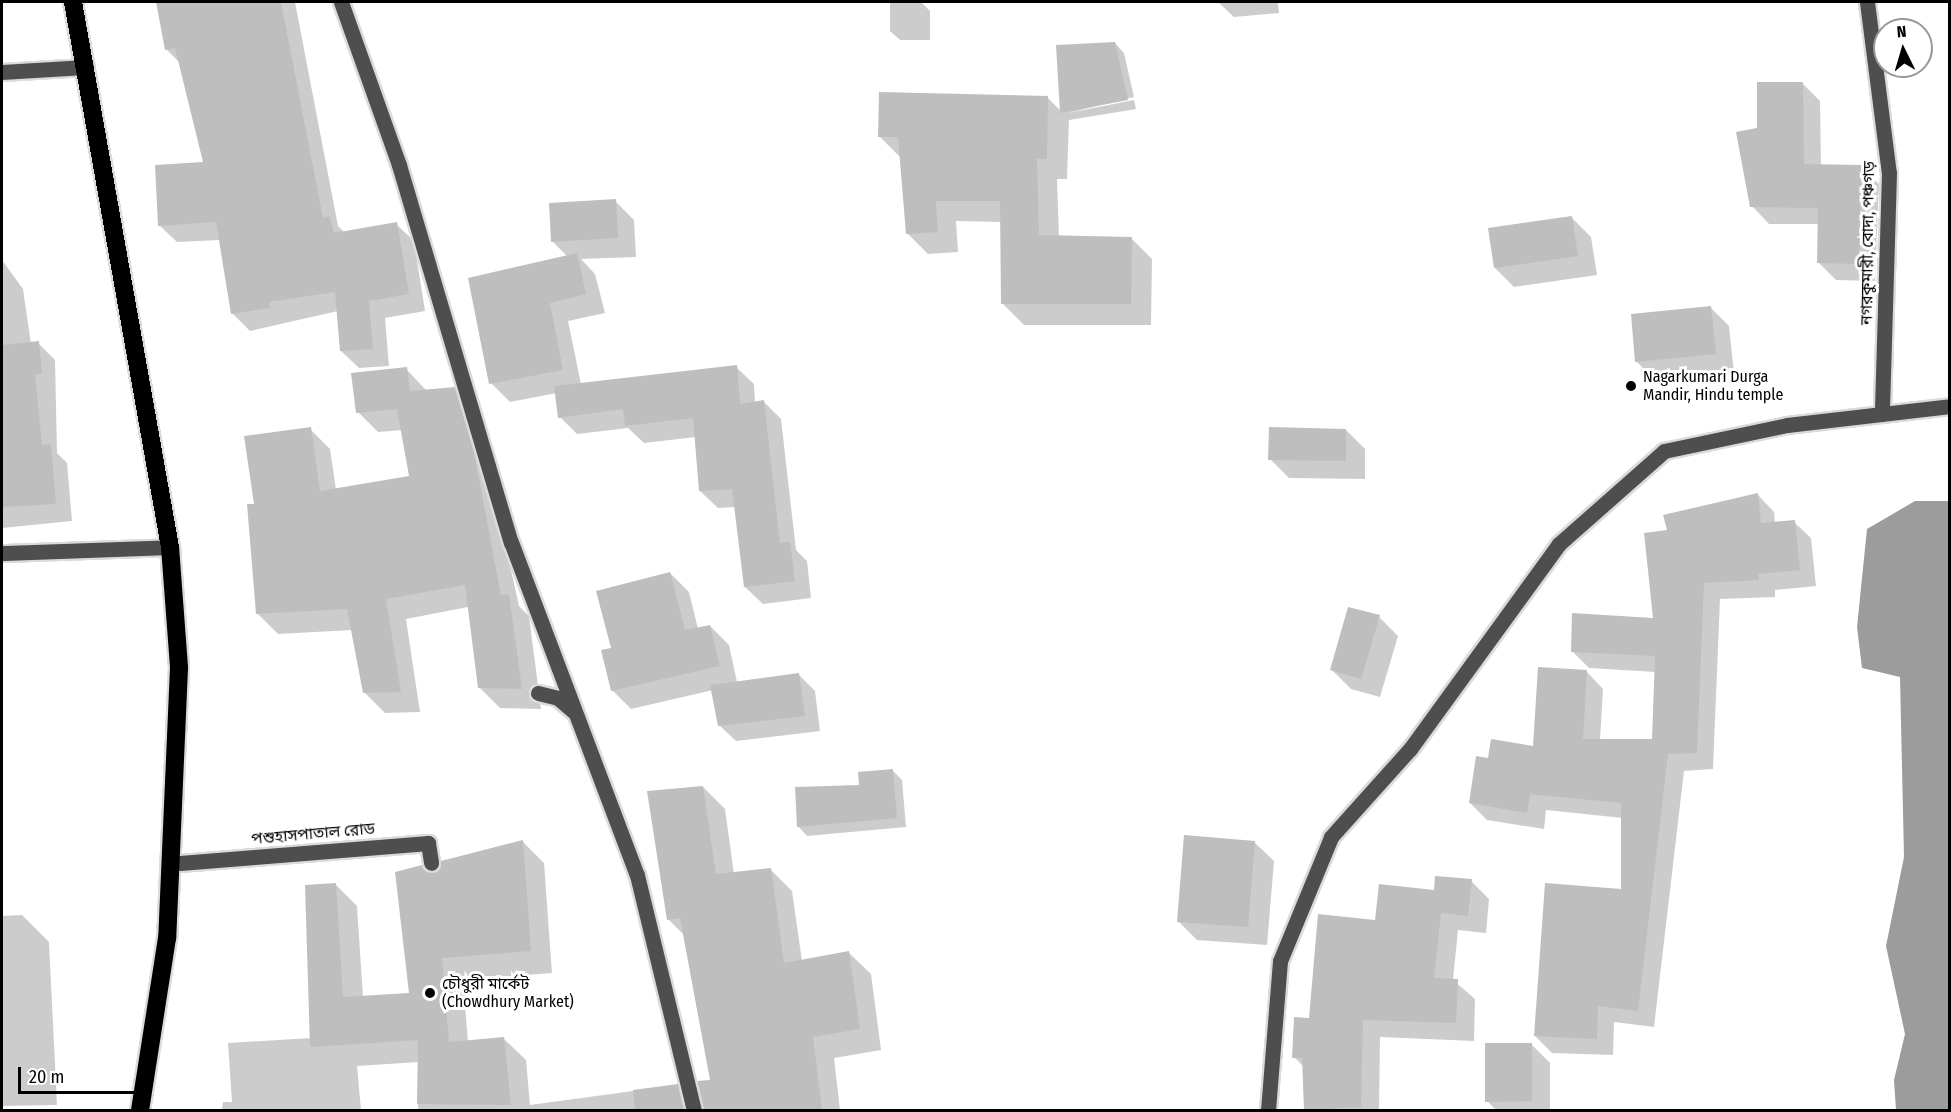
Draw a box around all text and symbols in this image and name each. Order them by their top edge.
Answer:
north arrow [1873,18,1933,78]
text: N [1896,22,1907,41]
street label: নগরকুমারী, বোদা, পঞ্চগড় [1857,161,1879,325]
place label: Nagarkumari Durga Mandir, Hindu temple [1643,367,1783,405]
marker: Nagarkumari Durga Mandir, Hindu temple [1624,379,1638,393]
street label: পশুহাসপাতাল রোড [250,819,376,849]
place label: চৌধুরী মার্কেট (Chowdhury Market) [442,974,574,1012]
marker: চৌধুরী মার্কেট (Chowdhury Market) [423,986,437,1000]
scale bar [21,1055,146,1093]
text: 20 m [29,1066,64,1088]

